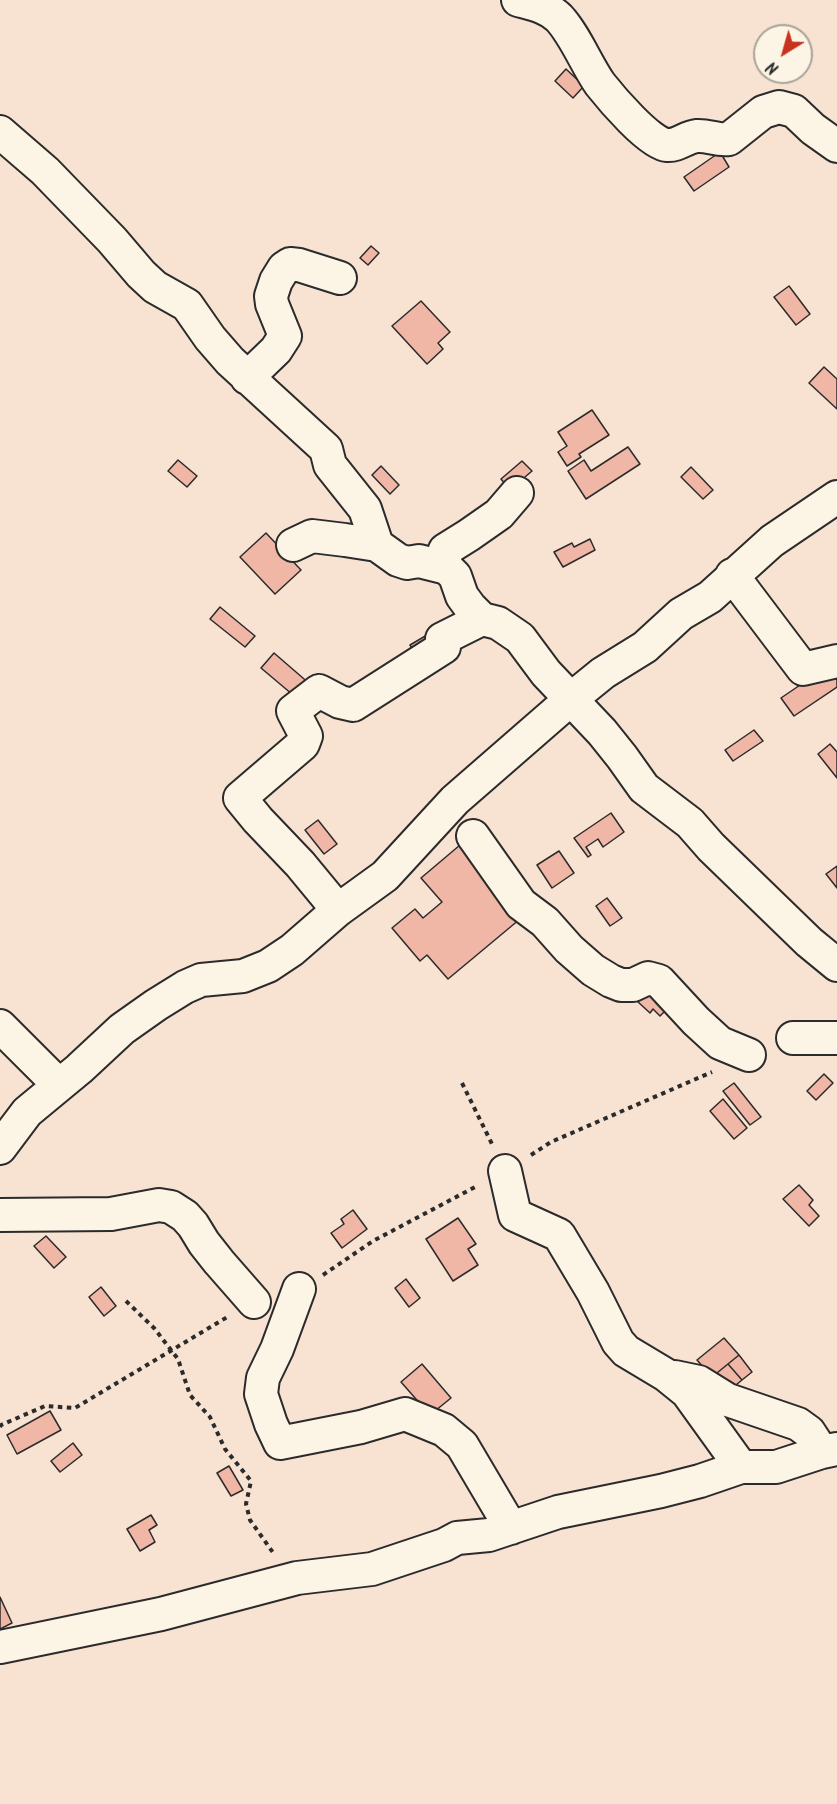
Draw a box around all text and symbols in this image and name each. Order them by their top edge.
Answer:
north arrow [753,24,813,84]
text: N [762,54,785,80]

